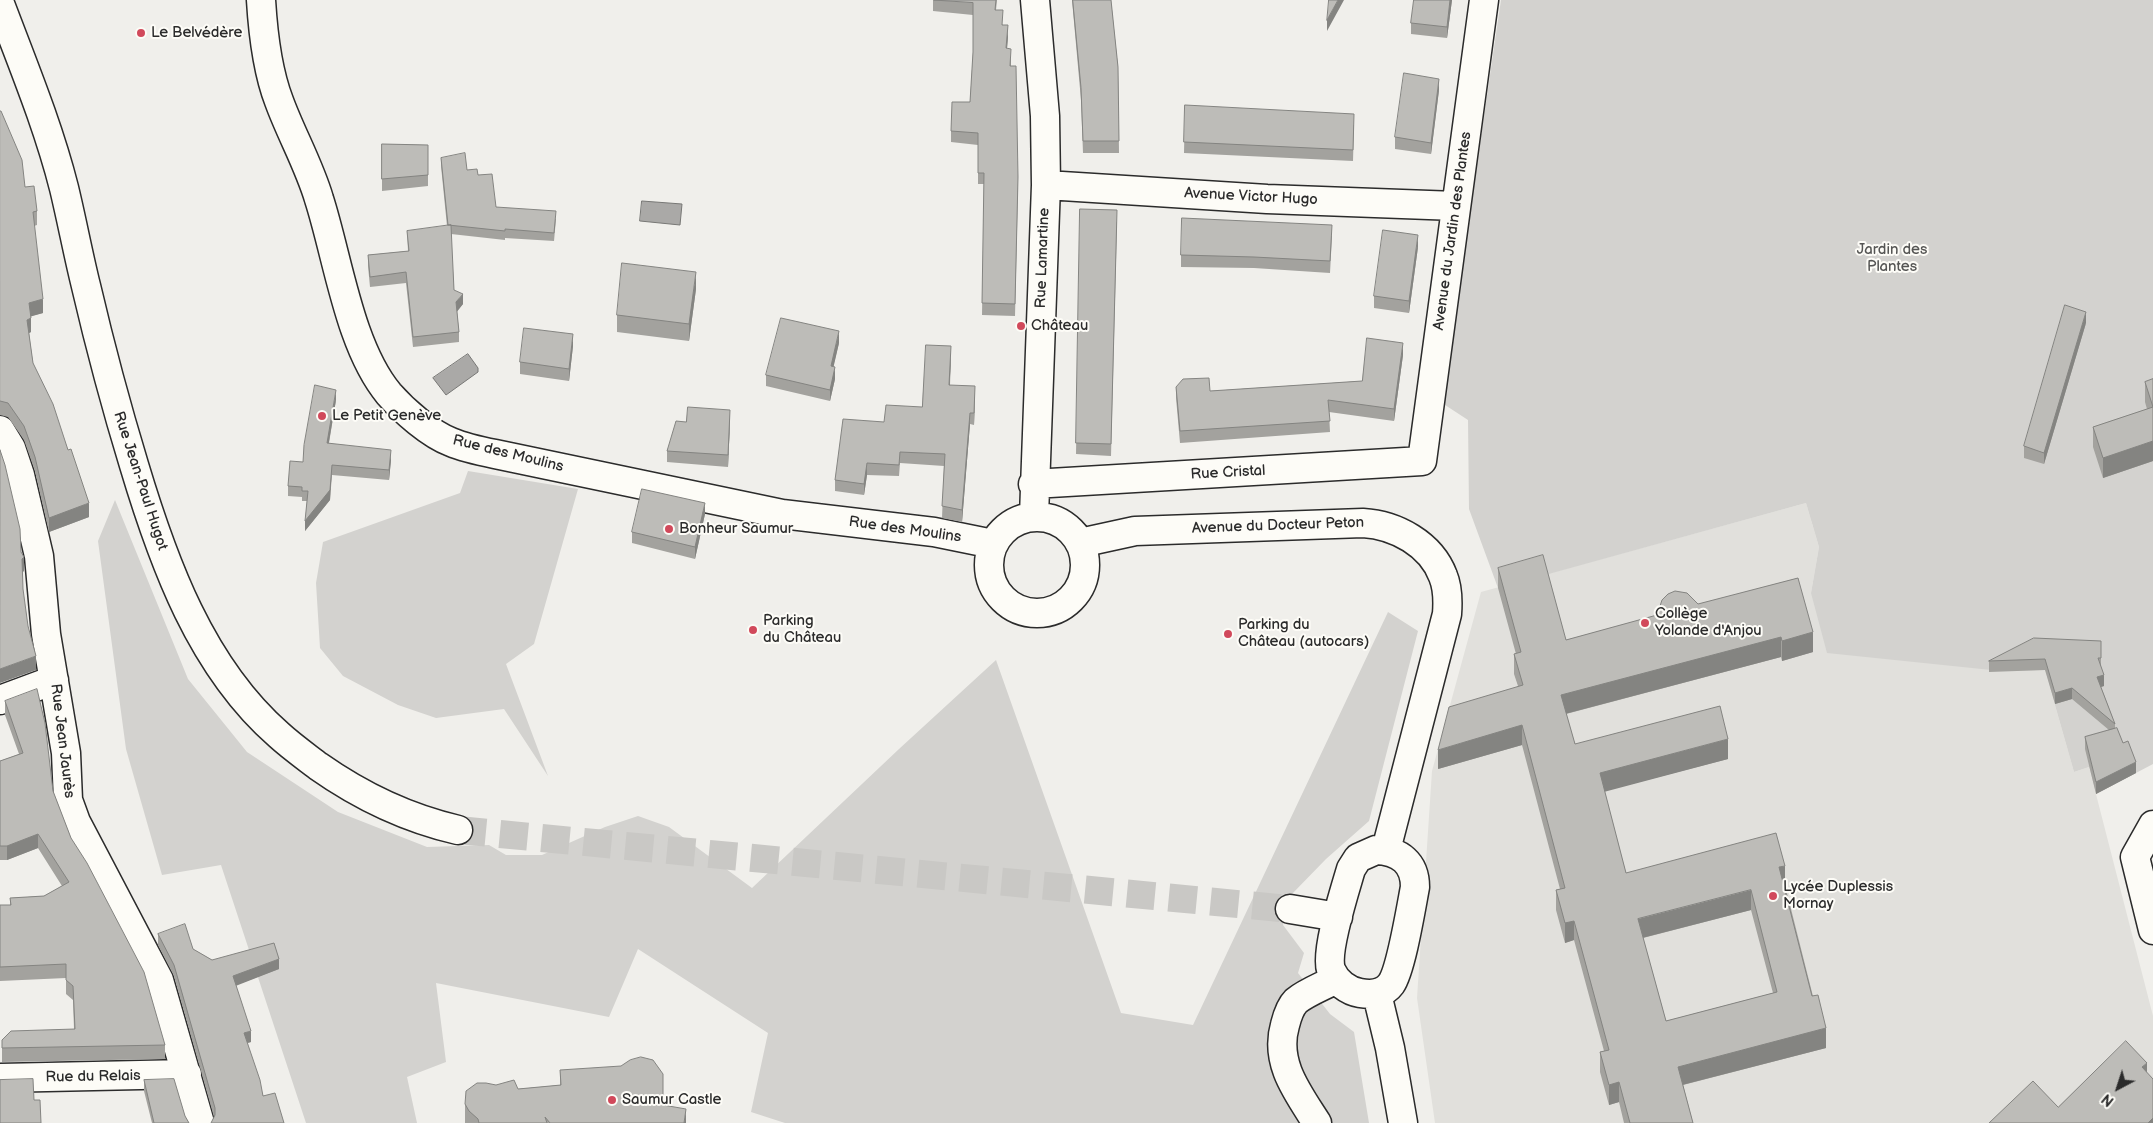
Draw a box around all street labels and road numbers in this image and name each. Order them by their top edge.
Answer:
street label: Avenue du Jardin des Plantes [1430,131,1476,331]
street label: Avenue Victor Hugo [1184,185,1318,209]
street label: Rue Lamartine [1032,207,1054,309]
street label: Rue Jean-Paul Hugot [109,409,171,553]
street label: Rue des Moulins [451,432,565,476]
street label: Rue Cristal [1190,462,1266,484]
street label: Rue des Moulins [848,513,962,547]
street label: Avenue du Docteur Peton [1192,514,1364,538]
street label: Rue Jean Jaurès [46,683,78,799]
street label: Rue du Relais [45,1067,141,1087]

